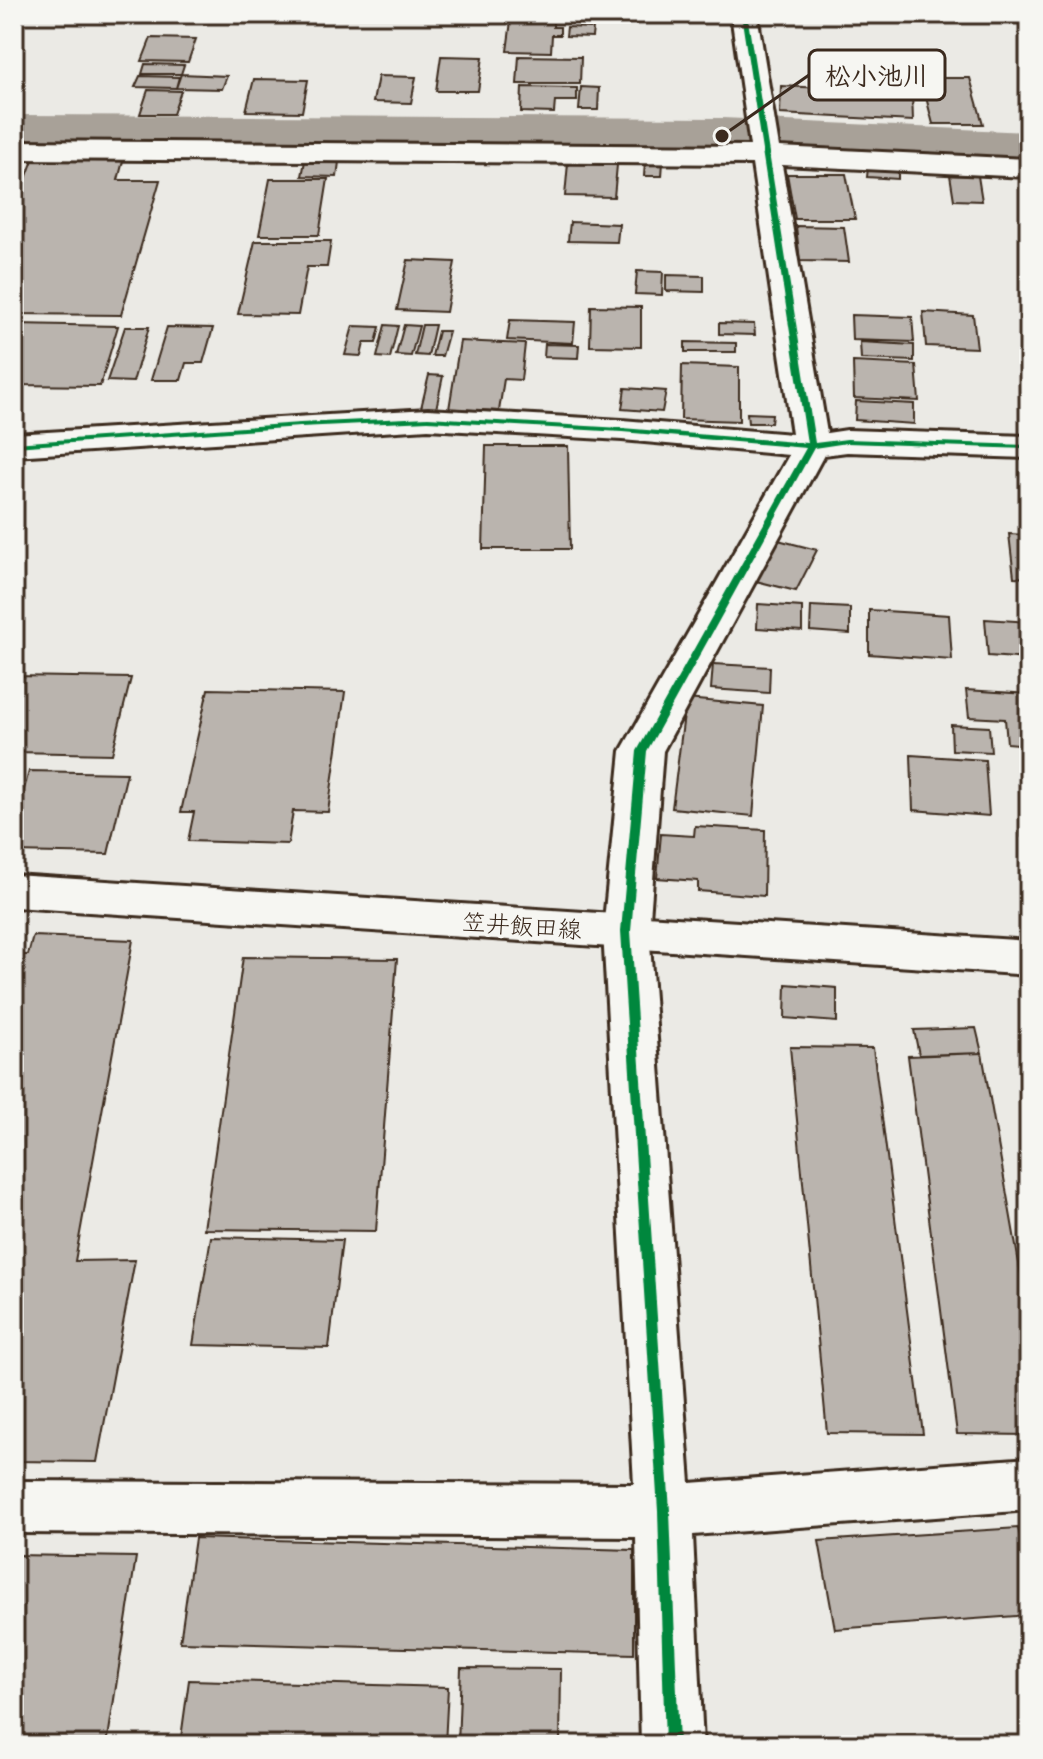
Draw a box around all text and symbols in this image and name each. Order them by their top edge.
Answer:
callout: 松小池川 [809,50,945,100]
text: 松小池川 [825,55,929,94]
street label: 笠井飯田線 [461,902,583,946]

